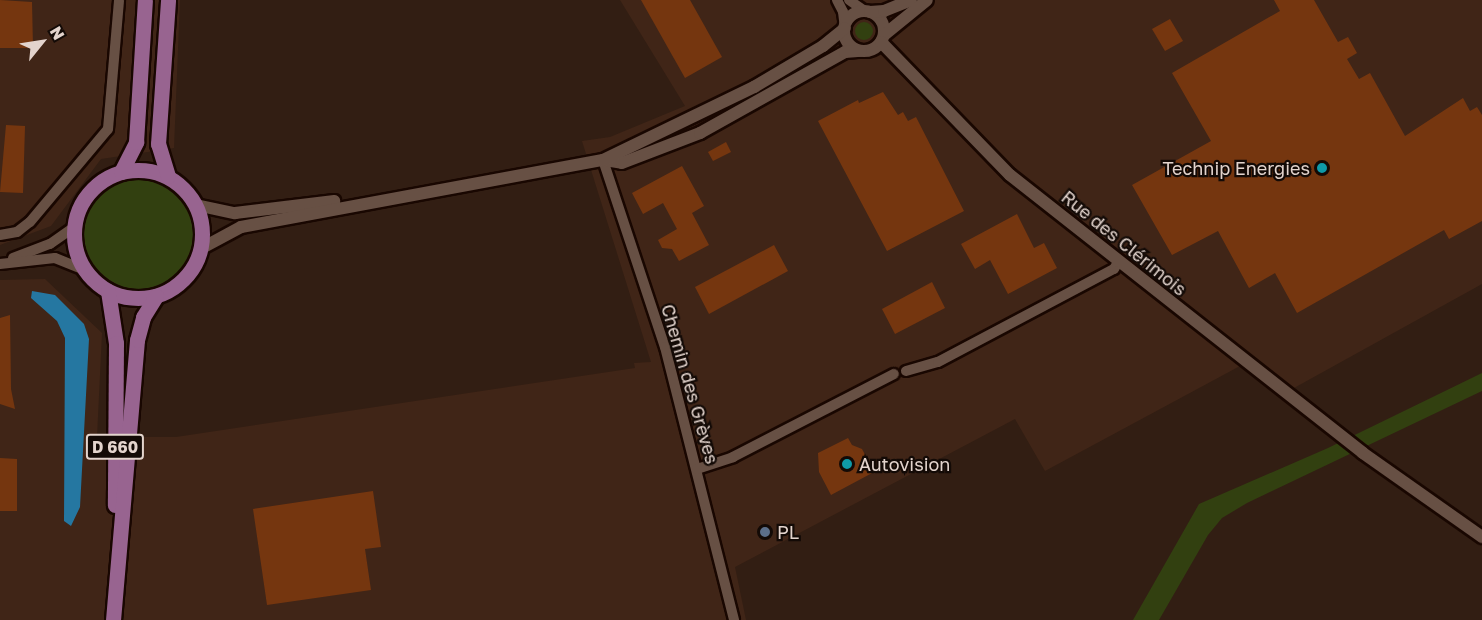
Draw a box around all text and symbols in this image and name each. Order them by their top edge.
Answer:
north arrow [12,12,72,72]
text: N [46,23,69,43]
place label: Technip Energies [1162,157,1310,179]
marker: Technip Energies [1315,161,1329,175]
street label: Rue des Clérimois [1057,186,1191,300]
street label: Chemin des Grèves [657,302,723,466]
road number: D 660 [85,434,145,460]
place label: Autovision [859,453,950,475]
marker: Autovision [840,457,854,471]
place label: PL [777,521,799,543]
marker: PL [758,525,772,539]

